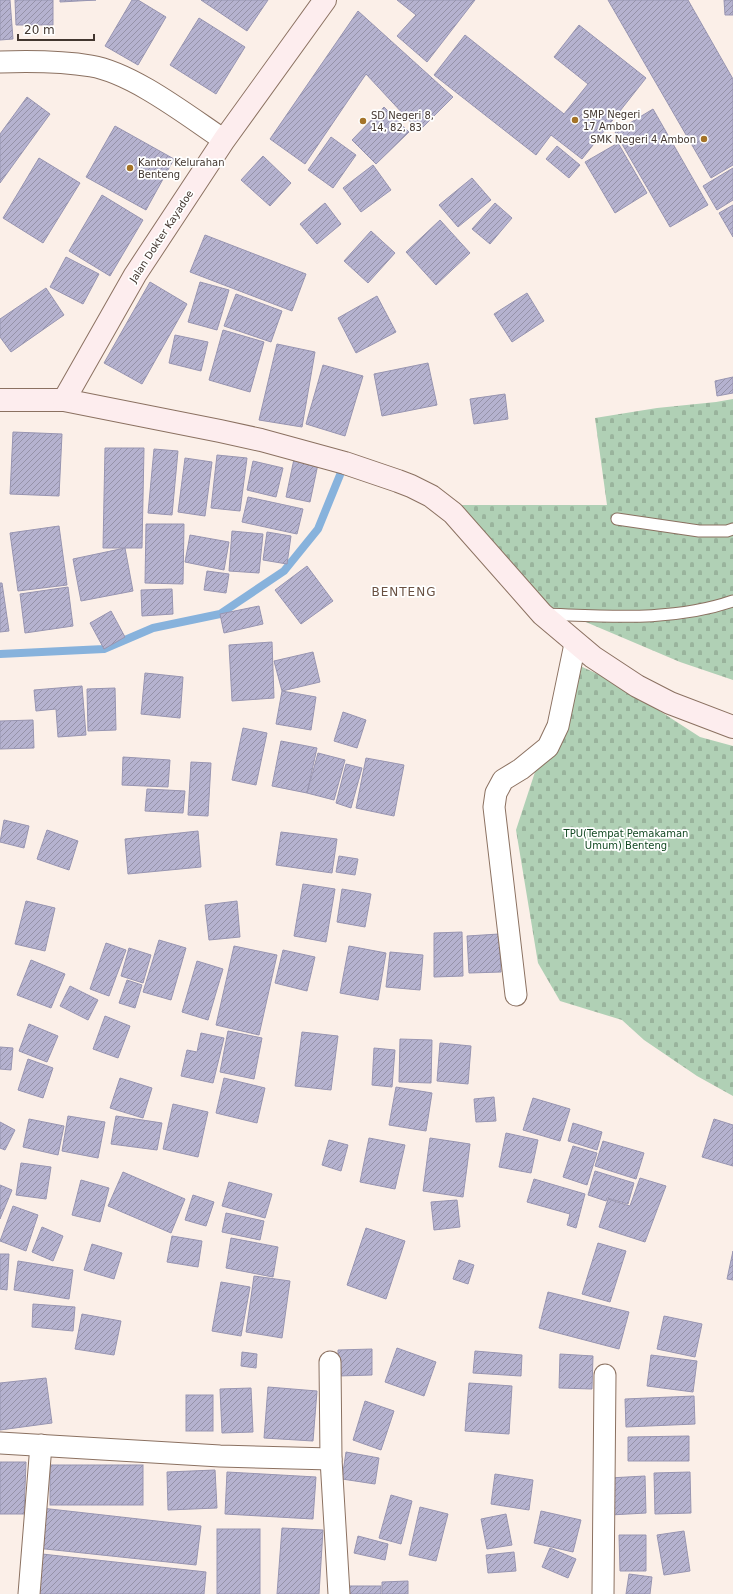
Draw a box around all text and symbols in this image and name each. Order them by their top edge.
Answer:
scale bar [18,16,94,42]
text: 20 m [24,23,55,37]
place label: SMP Negeri 17 Ambon [583,109,640,132]
place label: SD Negeri 8, 14, 82, 83 [371,110,434,133]
marker: SMP Negeri 17 Ambon [570,115,580,125]
marker: SD Negeri 8, 14, 82, 83 [358,116,368,126]
place label: SMK Negeri 4 Ambon [590,134,696,145]
marker: SMK Negeri 4 Ambon [699,134,709,144]
place label: Kantor Kelurahan Benteng [138,157,225,180]
marker: Kantor Kelurahan Benteng [125,163,135,173]
street label: Jalan Dokter Kayadoe [127,188,195,285]
district label: BENTENG [372,585,436,599]
park label: TPU(Tempat Pemakaman Umum) Benteng [563,828,688,851]

